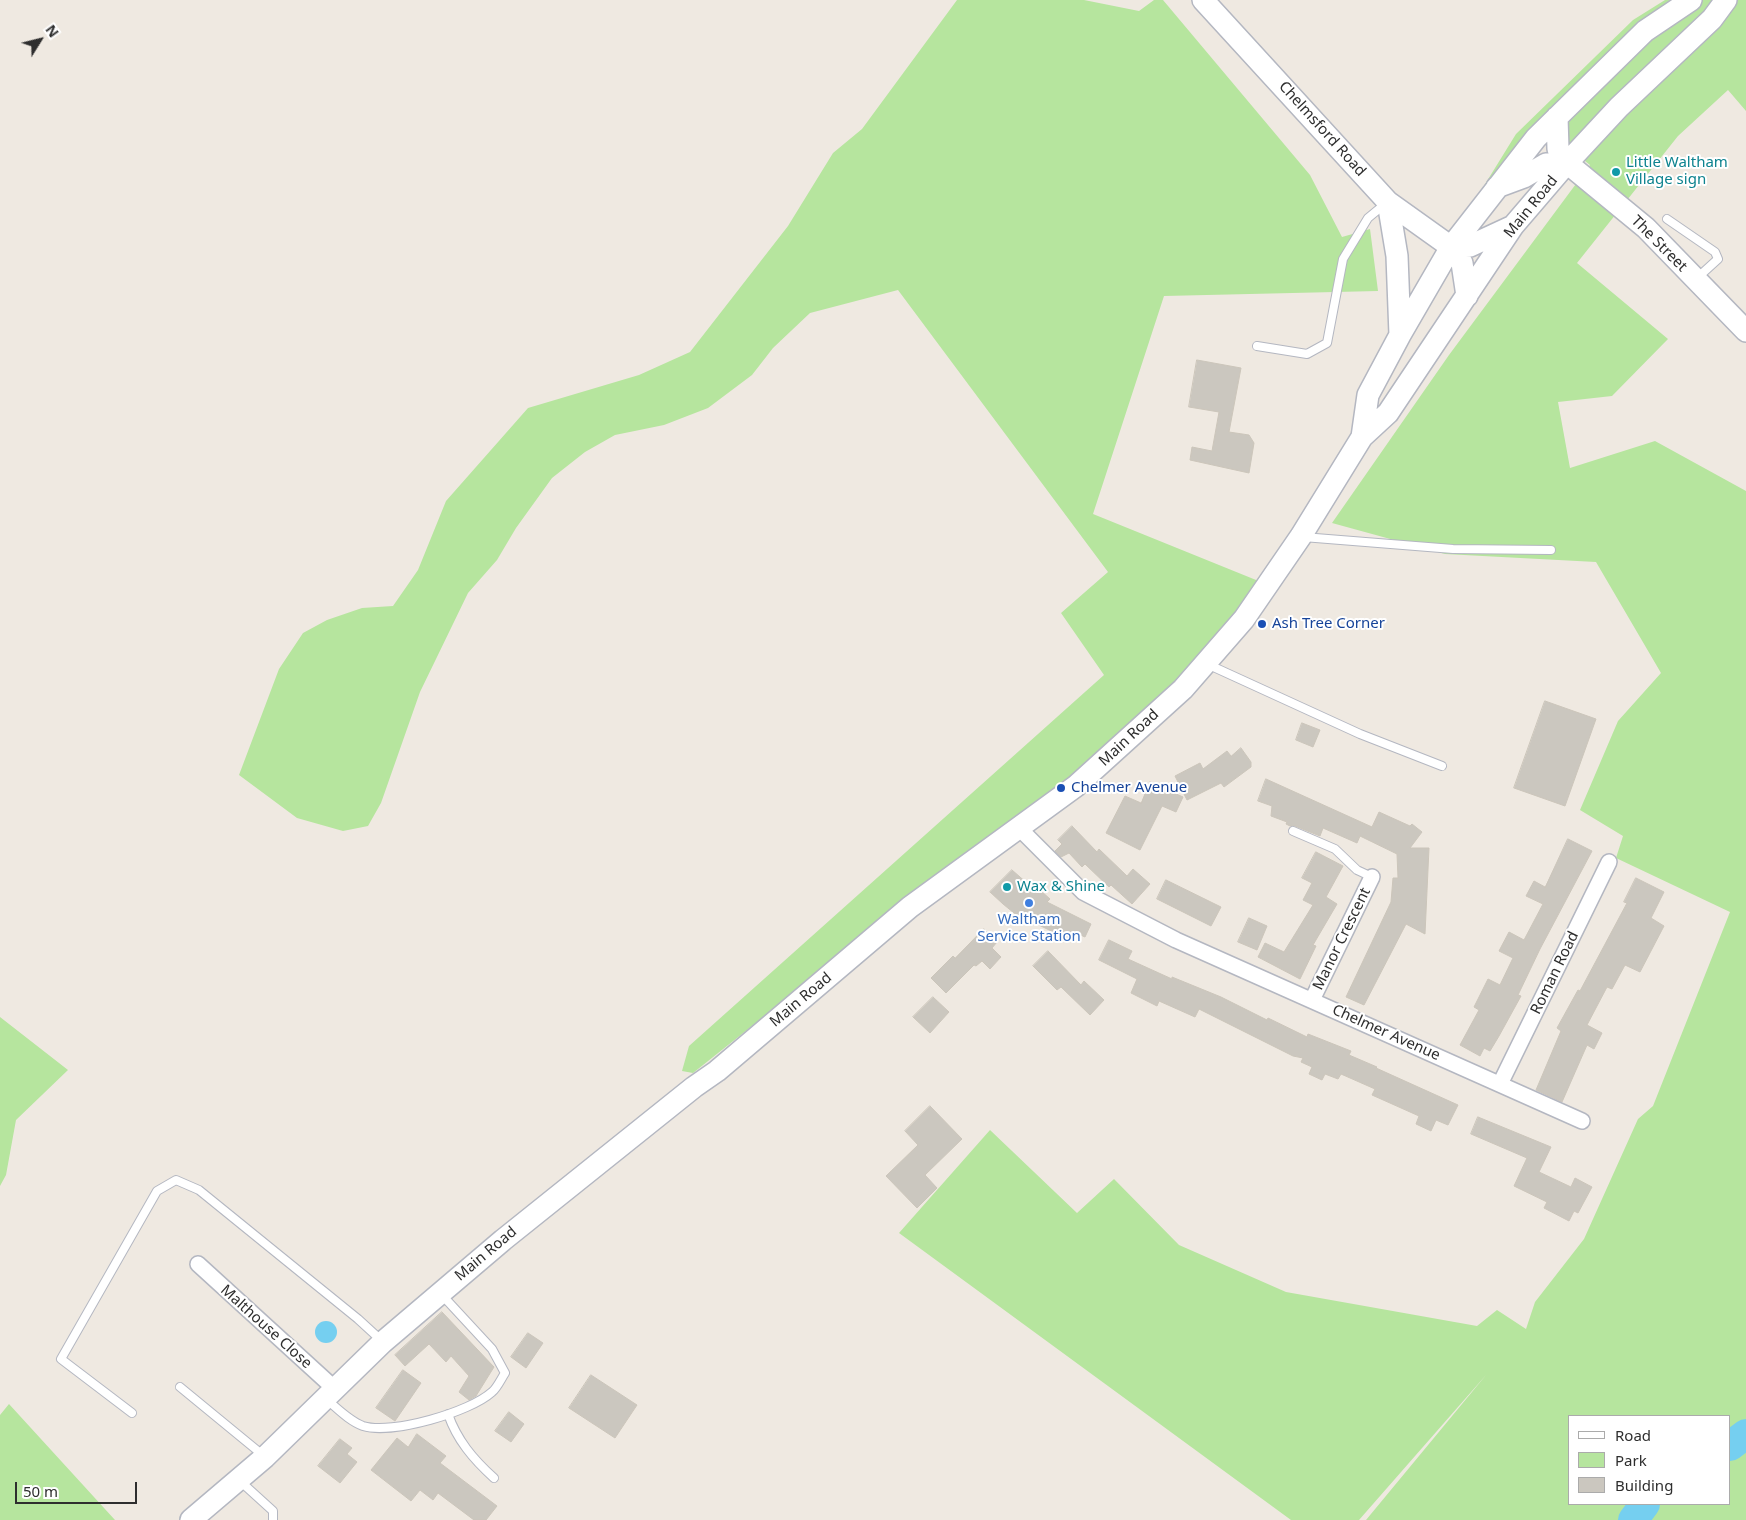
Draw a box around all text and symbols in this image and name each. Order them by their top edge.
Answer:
north arrow [15,15,65,65]
text: N [42,21,64,41]
street label: Chelmsford Road [1275,78,1369,180]
place label: Little Waltham Village sign [1626,154,1728,189]
marker: Little Waltham Village sign [1610,166,1622,178]
street label: Main Road [1500,172,1562,242]
street label: The Street [1627,212,1691,276]
place label: Ash Tree Corner [1272,615,1385,633]
marker: Ash Tree Corner [1256,618,1268,630]
street label: Main Road [1095,706,1163,770]
place label: Chelmer Avenue [1071,779,1187,797]
marker: Chelmer Avenue [1055,782,1067,794]
place label: Wax & Shine [1017,878,1105,896]
marker: Wax & Shine [1001,881,1013,893]
street label: Manor Crescent [1309,885,1375,993]
marker: Waltham Service Station [1023,897,1035,909]
place label: Waltham Service Station [977,911,1081,946]
street label: Roman Road [1527,929,1583,1017]
street label: Main Road [766,969,836,1031]
street label: Chelmer Avenue [1329,1001,1443,1065]
street label: Main Road [451,1223,521,1285]
street label: Malthouse Close [217,1281,315,1373]
legend [1568,1415,1731,1505]
text: Road [1615,1425,1651,1445]
text: Park [1615,1450,1647,1470]
scale bar [18,1472,140,1504]
text: Building [1615,1475,1673,1495]
text: 50 m [23,1481,58,1501]

